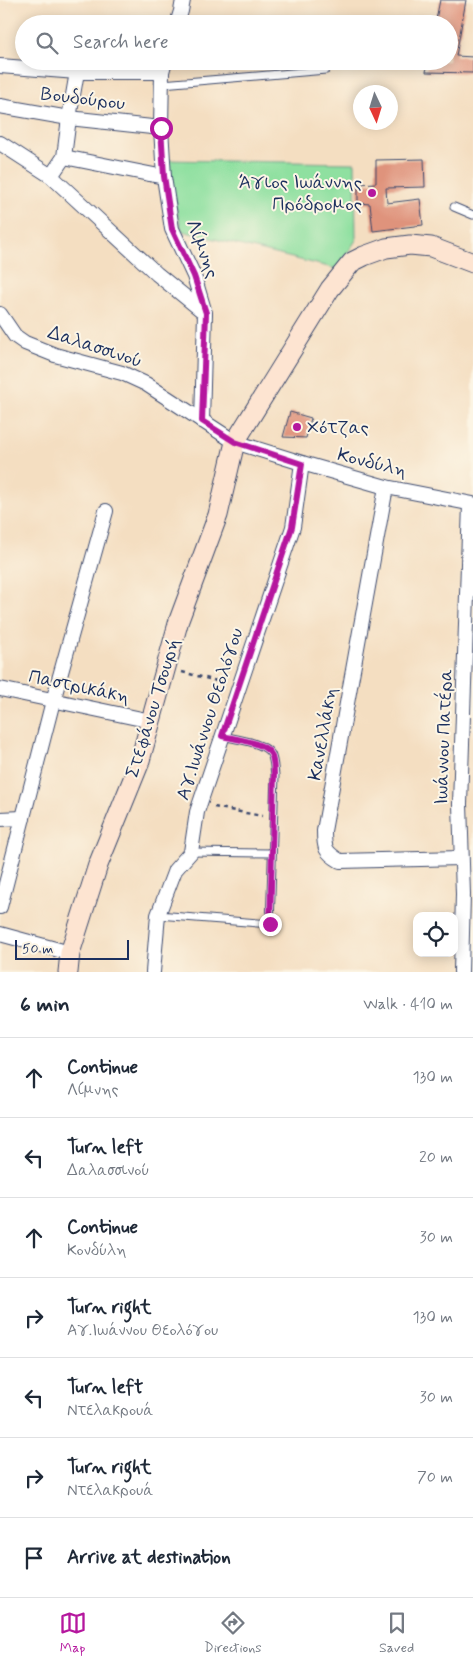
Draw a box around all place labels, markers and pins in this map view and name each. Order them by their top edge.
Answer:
place label: Άγιος Ιωάννης Πρόδρομος [239,170,362,217]
marker: Άγιος Ιωάννης Πρόδρομος [366,187,378,199]
place label: Χότζας [307,415,369,440]
marker: Χότζας [291,421,303,433]

